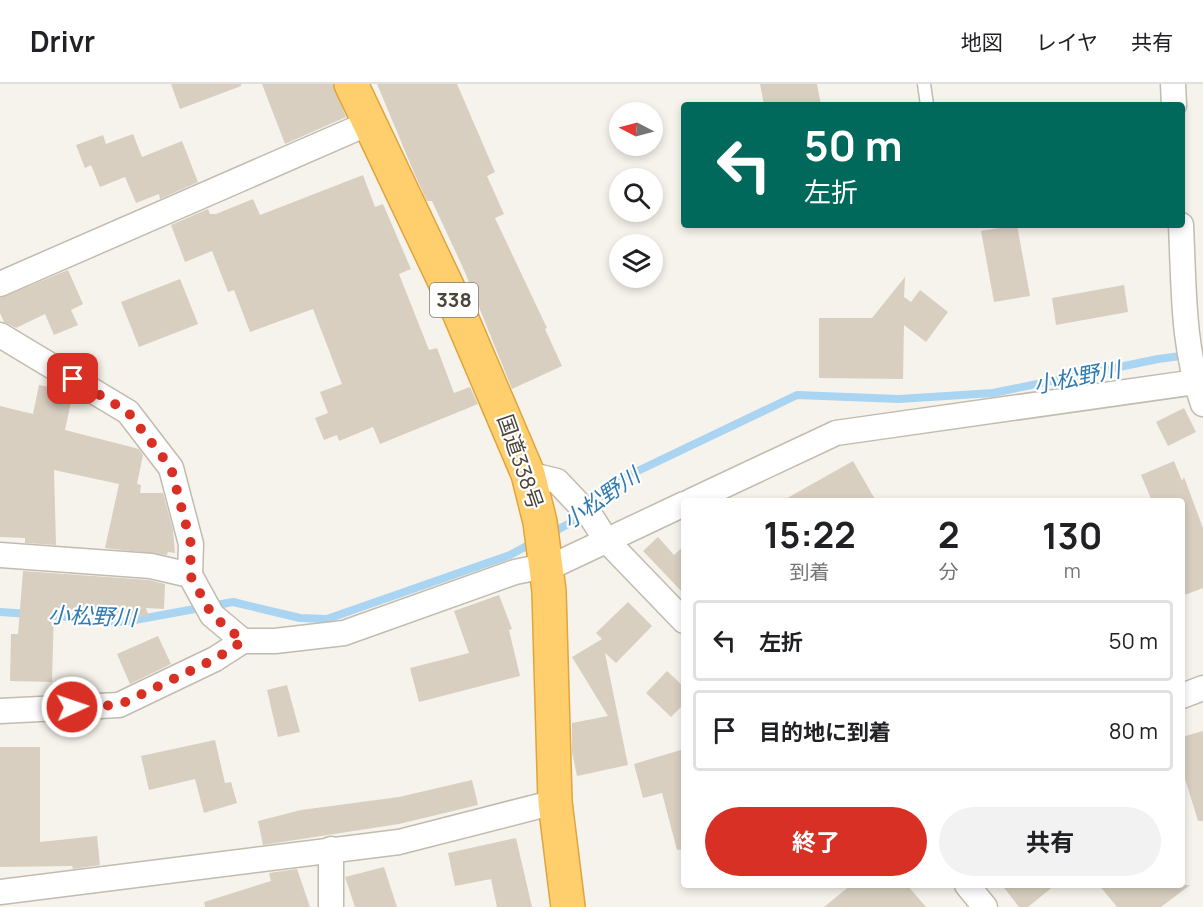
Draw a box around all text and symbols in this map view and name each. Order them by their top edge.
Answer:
text: Drivr [30,22,95,60]
text: 地図 [961,28,1003,56]
text: レイヤ [1036,28,1098,56]
text: 共有 [1131,28,1173,56]
north arrow [609,102,663,156]
map controls [609,102,663,288]
text: 50 m [804,116,902,174]
icon: left [705,126,783,204]
button: search [609,168,663,222]
text: 左折 [804,173,858,210]
button: layers [609,234,663,288]
road number: 338 [430,283,478,317]
pin [47,353,98,404]
water label: 小松野川 [1031,353,1125,400]
icon: arrive [56,362,89,395]
street label: 国道338号 [492,411,550,513]
water label: 小松野川 [556,459,647,536]
text: 15:22 [764,510,856,559]
text: 2 [938,510,960,559]
text: 130 [1042,511,1102,560]
text: m [1064,557,1081,584]
text: 到着 [790,558,830,585]
text: 分 [939,558,959,585]
water label: 小松野川 [47,599,138,633]
icon: left [708,624,741,657]
text: 50 m [1109,626,1158,656]
text: 左折 [759,627,803,657]
position arrow [40,675,104,739]
icon: arrive [708,714,741,747]
text: 80 m [1109,716,1158,746]
text: 目的地に到着 [759,717,891,747]
button: 終了 [705,807,927,876]
button: 共有 [939,807,1161,876]

